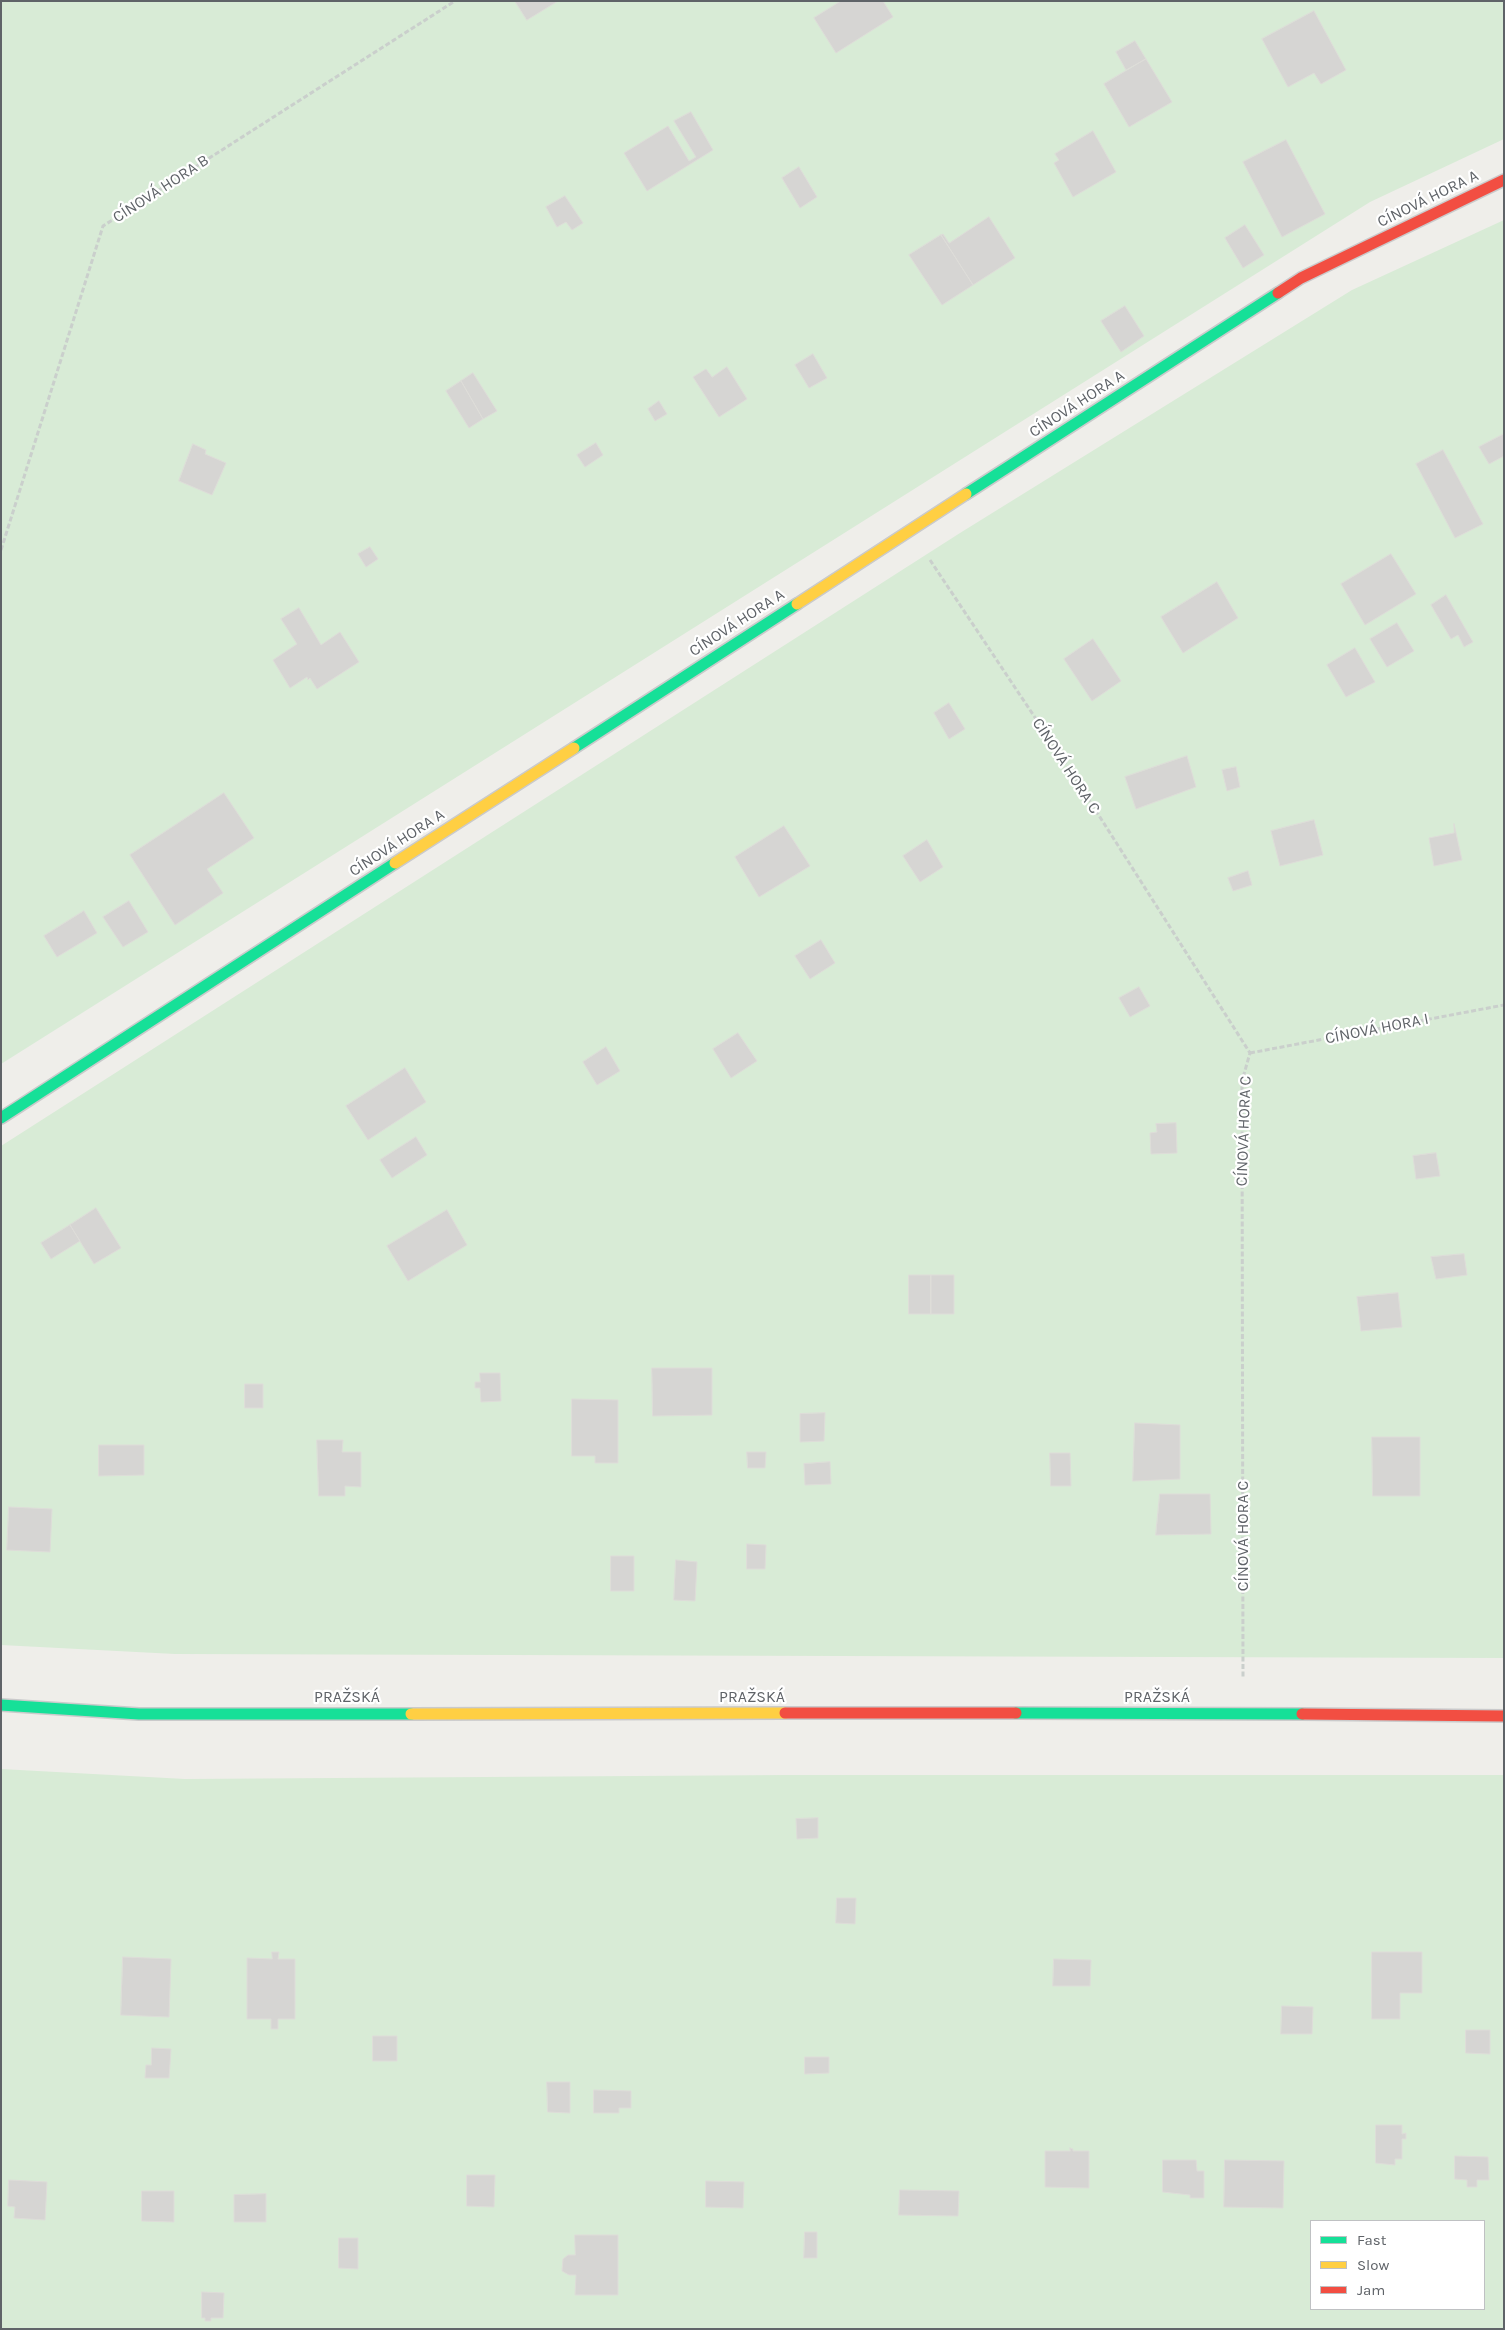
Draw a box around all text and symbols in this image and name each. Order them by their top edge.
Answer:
street label: CÍNOVÁ HORA B [109,151,213,227]
street label: CÍNOVÁ HORA A [1374,166,1482,232]
street label: CÍNOVÁ HORA A [1026,366,1128,442]
street label: CÍNOVÁ HORA A [686,585,788,661]
street label: CÍNOVÁ HORA C [1028,714,1104,818]
street label: CÍNOVÁ HORA A [346,805,448,881]
street label: CÍNOVÁ HORA I [1324,1010,1430,1048]
street label: CÍNOVÁ HORA C [1232,1075,1256,1187]
street label: CÍNOVÁ HORA C [1233,1481,1253,1591]
street label: PRAŽSKÁ [314,1687,380,1707]
street label: PRAŽSKÁ [719,1687,785,1707]
street label: PRAŽSKÁ [1124,1687,1190,1707]
legend [1310,2220,1485,2310]
text: Fast [1357,2231,1386,2249]
text: Slow [1357,2256,1389,2274]
text: Jam [1357,2281,1385,2299]

